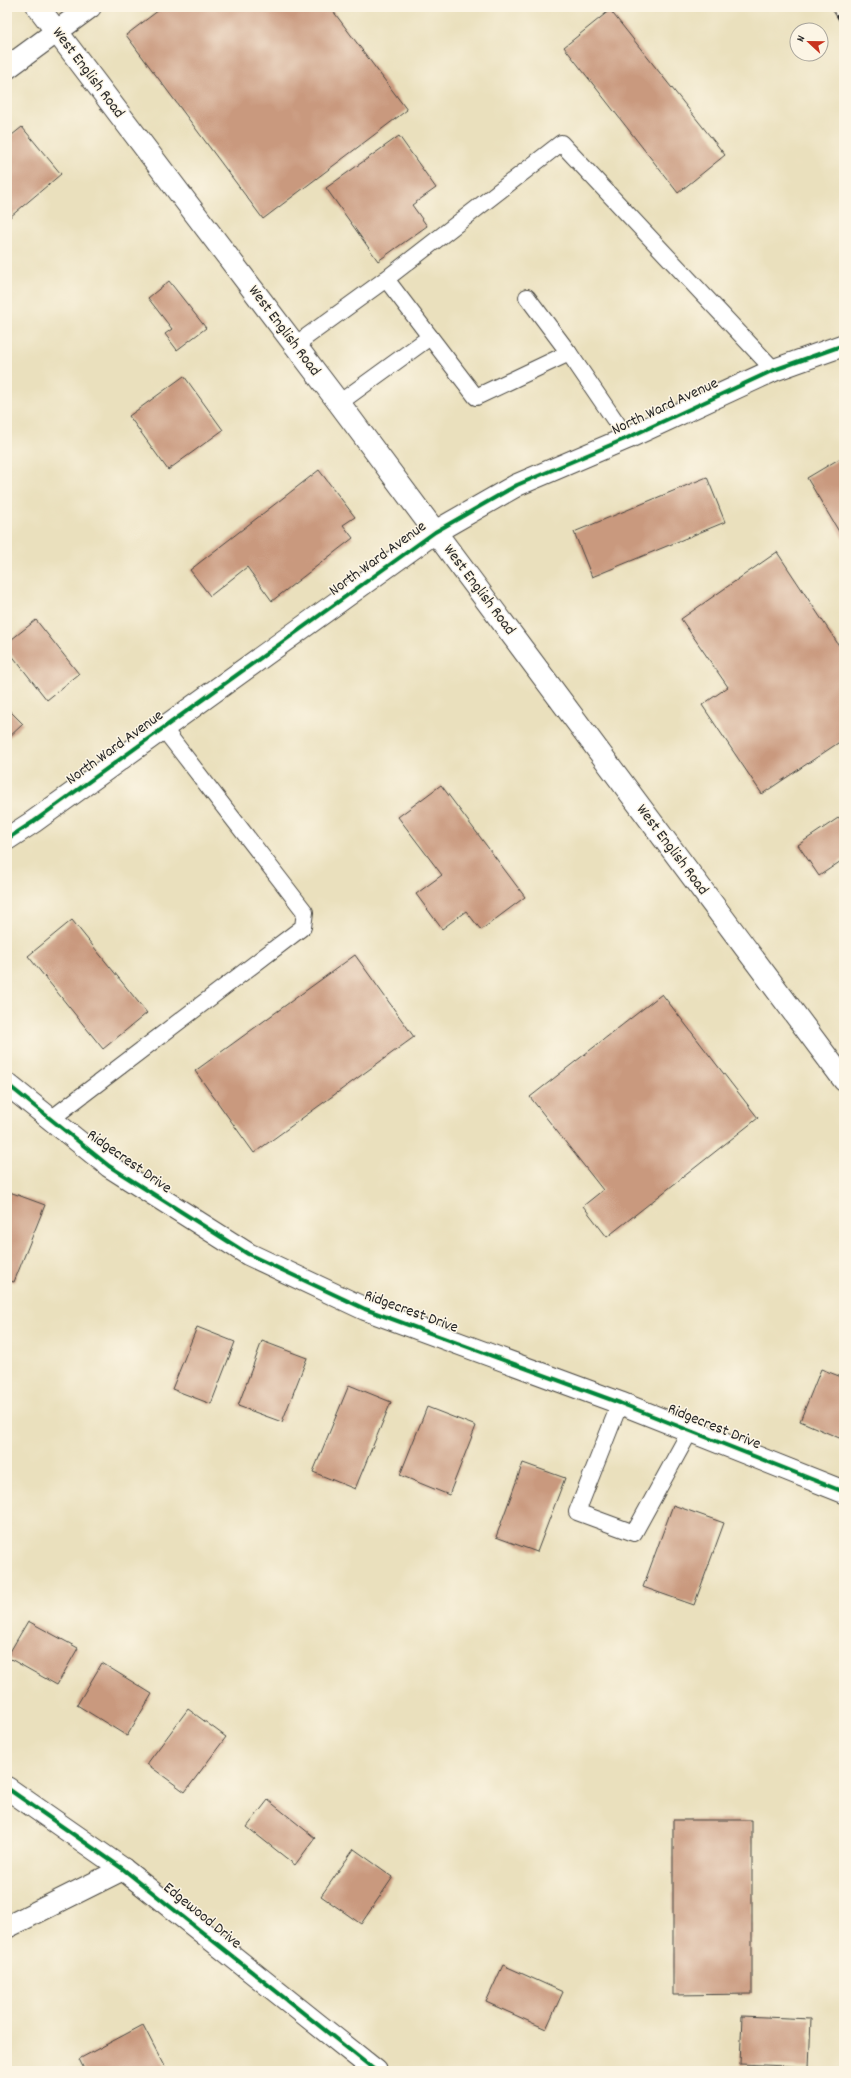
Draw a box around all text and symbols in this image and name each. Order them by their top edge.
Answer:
north arrow [789,22,829,62]
street label: West English Road [46,23,130,123]
text: N [793,33,810,45]
street label: West English Road [242,281,326,381]
street label: North Ward Avenue [608,372,722,442]
street label: North Ward Avenue [325,516,431,602]
street label: West English Road [437,540,521,640]
street label: North Ward Avenue [62,705,168,791]
street label: West English Road [630,800,714,900]
street label: Ridgecrest Drive [82,1124,176,1200]
street label: Ridgecrest Drive [361,1284,461,1340]
street label: Ridgecrest Drive [664,1398,764,1456]
street label: Edgewood Drive [158,1877,246,1955]

